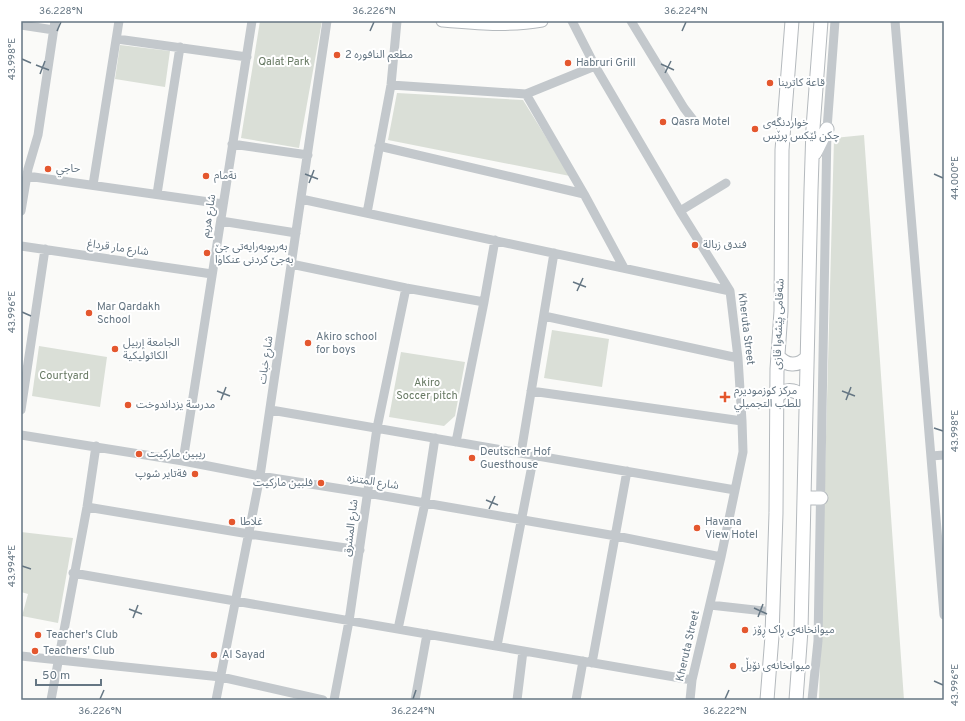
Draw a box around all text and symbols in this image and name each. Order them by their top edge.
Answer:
text: 36.228°N [39,5,83,18]
text: 36.226°N [352,5,396,18]
text: 36.224°N [664,5,708,18]
text: 43.998°E [6,38,19,80]
place label: مطعم النافوره 2 [345,48,413,63]
marker: مطعم النافوره 2 [332,50,342,60]
park label: Qalat Park [258,55,310,69]
place label: Habruri Grill [576,56,636,70]
marker: Habruri Grill [563,58,573,68]
place label: قاعة كاترينا [778,76,825,90]
marker: قاعة كاترينا [765,78,775,88]
place label: Qasra Motel [671,115,730,129]
place label: خواردنگەی چکن ئێکس پرێس [763,116,840,143]
marker: Qasra Motel [658,117,668,127]
marker: خواردنگەی چکن ئێکس پرێس [750,124,760,134]
text: 44.000°E [949,156,962,200]
place label: حاجي [56,162,81,178]
marker: حاجي [43,164,53,174]
place label: نةمام [214,169,237,183]
marker: نةمام [201,171,211,181]
street label: شارع هريم [199,193,220,239]
street label: شارع مار قرداغ [86,237,150,259]
place label: فندق زبالة [703,238,747,252]
place label: بەریوبەرایەتی جێ بەجێ کردنی عنکاوا [215,240,294,267]
marker: فندق زبالة [690,240,700,250]
marker: بەریوبەرایەتی جێ بەجێ کردنی عنکاوا [202,248,212,258]
street label: شەقامی پێشەوا قازی [770,278,788,370]
text: 43.996°E [6,291,19,333]
street label: Kheruta Street [735,292,757,366]
place label: Mar Qardakh School [97,300,160,327]
marker: Mar Qardakh School [84,308,94,318]
place label: Akiro school for boys [316,330,377,357]
street label: شارع خبات [256,335,276,385]
place label: الجامعة إربيل الكاثوليكية [123,336,180,363]
marker: Akiro school for boys [303,338,313,348]
marker: الجامعة إربيل الكاثوليكية [110,344,120,354]
park label: Courtyard [39,369,89,383]
park label: Akiro Soccer pitch [396,376,458,403]
place label: مركز كوزموديرم للطب التجميلي [734,384,801,413]
marker: مركز كوزموديرم للطب التجميلي [719,391,731,403]
place label: مدرسة يزداندوخت [136,398,216,412]
marker: مدرسة يزداندوخت [123,400,133,410]
text: 43.998°E [949,410,962,452]
place label: Deutscher Hof Guesthouse [480,445,551,472]
place label: ريبين ماركيت [147,447,206,461]
marker: ريبين ماركيت [134,449,144,459]
marker: Deutscher Hof Guesthouse [467,453,477,463]
place label: فةتاير شوپ [135,467,187,481]
marker: فةتاير شوپ [190,469,200,479]
street label: شارع المتنزه [346,471,400,493]
place label: فلبين ماركيت [253,476,313,490]
marker: فلبين ماركيت [316,478,326,488]
street label: شارع المشرق [341,498,362,558]
place label: غلاطا [240,515,263,529]
place label: Havana View Hotel [705,515,758,542]
marker: غلاطا [227,517,237,527]
marker: Havana View Hotel [692,523,702,533]
text: 43.994°E [6,545,19,587]
street label: Kheruta Street [673,609,703,683]
place label: میوانخانەی ڕاک ڕۆز [752,623,835,638]
marker: میوانخانەی ڕاک ڕۆز [740,625,750,635]
place label: Teacher's Club [46,628,118,642]
marker: Teacher's Club [33,630,43,640]
place label: Teachers' Club [43,644,115,658]
marker: Teachers' Club [30,646,40,656]
place label: Al Sayad [222,648,265,662]
marker: Al Sayad [209,650,219,660]
place label: میوانخانەی نۆبڵ [741,657,810,673]
scale bar [36,661,101,687]
marker: میوانخانەی نۆبڵ [728,661,738,671]
text: 43.996°E [949,664,962,706]
text: 50 m [42,668,70,684]
text: 36.226°N [78,705,122,718]
text: 36.224°N [391,705,435,718]
text: 36.222°N [703,705,747,718]

